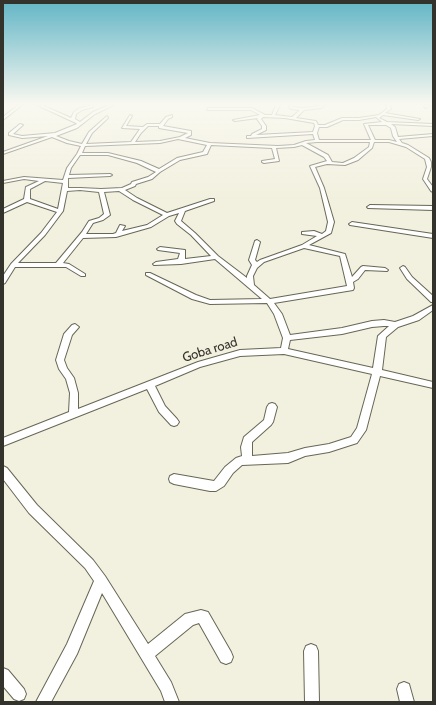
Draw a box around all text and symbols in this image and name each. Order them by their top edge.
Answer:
street label: Goba road [181,334,239,366]

